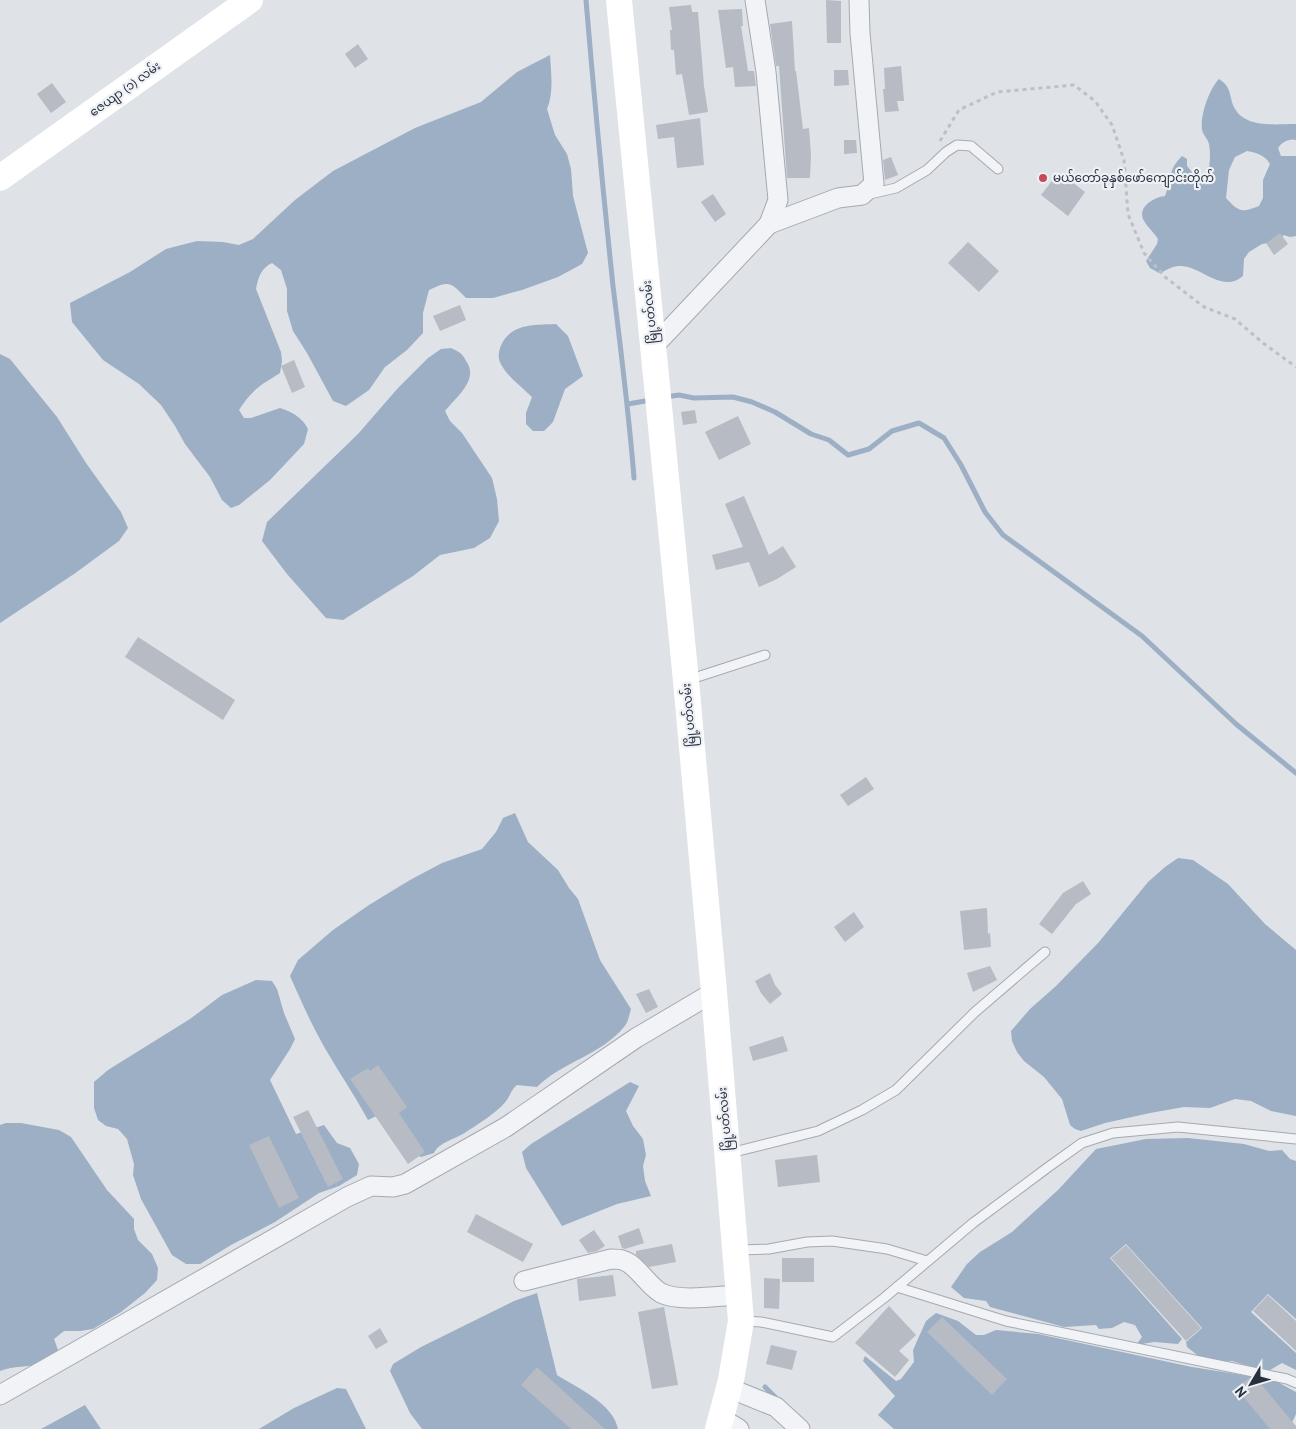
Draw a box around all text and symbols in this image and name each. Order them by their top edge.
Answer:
street label: ဇေယျာ (၁) လမ်း [86,57,165,122]
place label: မယ်တော်ခုနှစ်ဖော်ကျောင်းတိုက် [1053,169,1214,188]
marker: မယ်တော်ခုနှစ်ဖော်ကျောင်းတိုက် [1037,172,1049,184]
street label: မြို့ပတ်လမ်း [638,279,663,345]
street label: မြို့ပတ်လမ်း [677,682,702,748]
street label: မြို့ပတ်လမ်း [713,1086,738,1152]
north arrow [1226,1359,1276,1409]
text: N [1231,1383,1251,1401]

